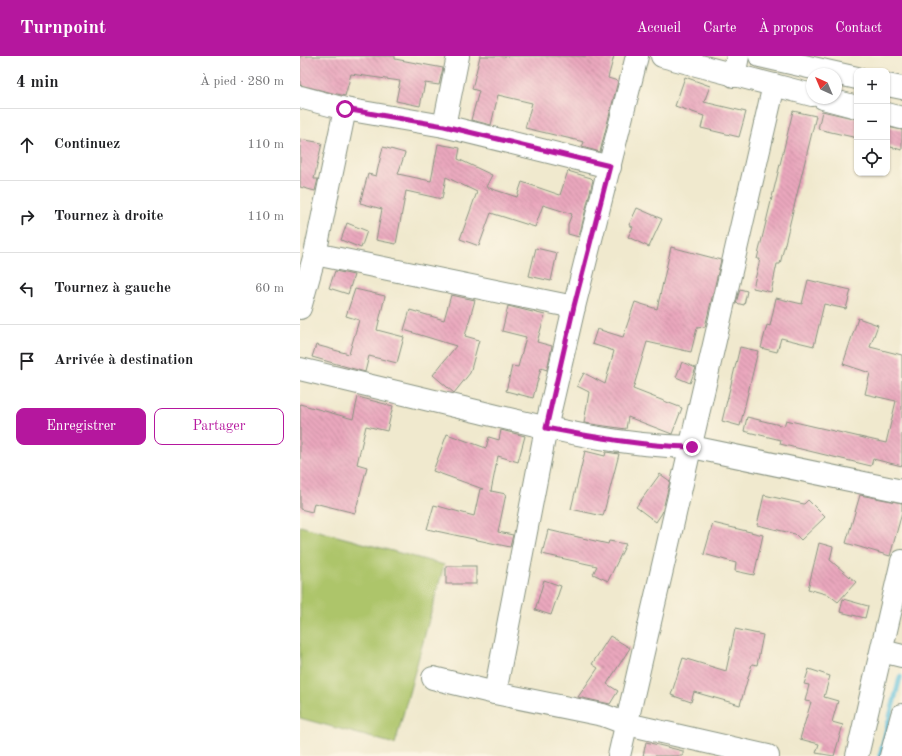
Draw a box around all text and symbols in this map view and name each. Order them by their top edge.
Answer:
text: Turnpoint [20,19,106,38]
text: Accueil [637,21,681,35]
text: Carte [703,21,736,35]
text: À propos [758,21,813,35]
text: Contact [835,21,882,35]
north arrow [806,68,842,104]
map controls [854,68,890,176]
button: + [854,68,890,104]
text: 4 min [16,74,59,91]
text: À pied · 280 m [200,75,284,88]
route start [336,100,354,118]
button: − [854,104,890,140]
icon: ahead [16,134,38,156]
text: Continuez [54,137,120,152]
text: 110 m [247,138,284,151]
button: locate [854,140,890,176]
icon: right [16,206,38,228]
text: Tournez à droite [54,209,164,224]
text: 110 m [247,210,284,223]
icon: left [16,278,38,300]
text: Tournez à gauche [54,281,171,296]
text: 60 m [255,282,284,295]
icon: arrive [16,350,38,372]
text: Arrivée à destination [54,353,193,368]
button: Enregistrer [16,408,146,445]
button: Partager [154,408,284,445]
route end [683,438,701,456]

